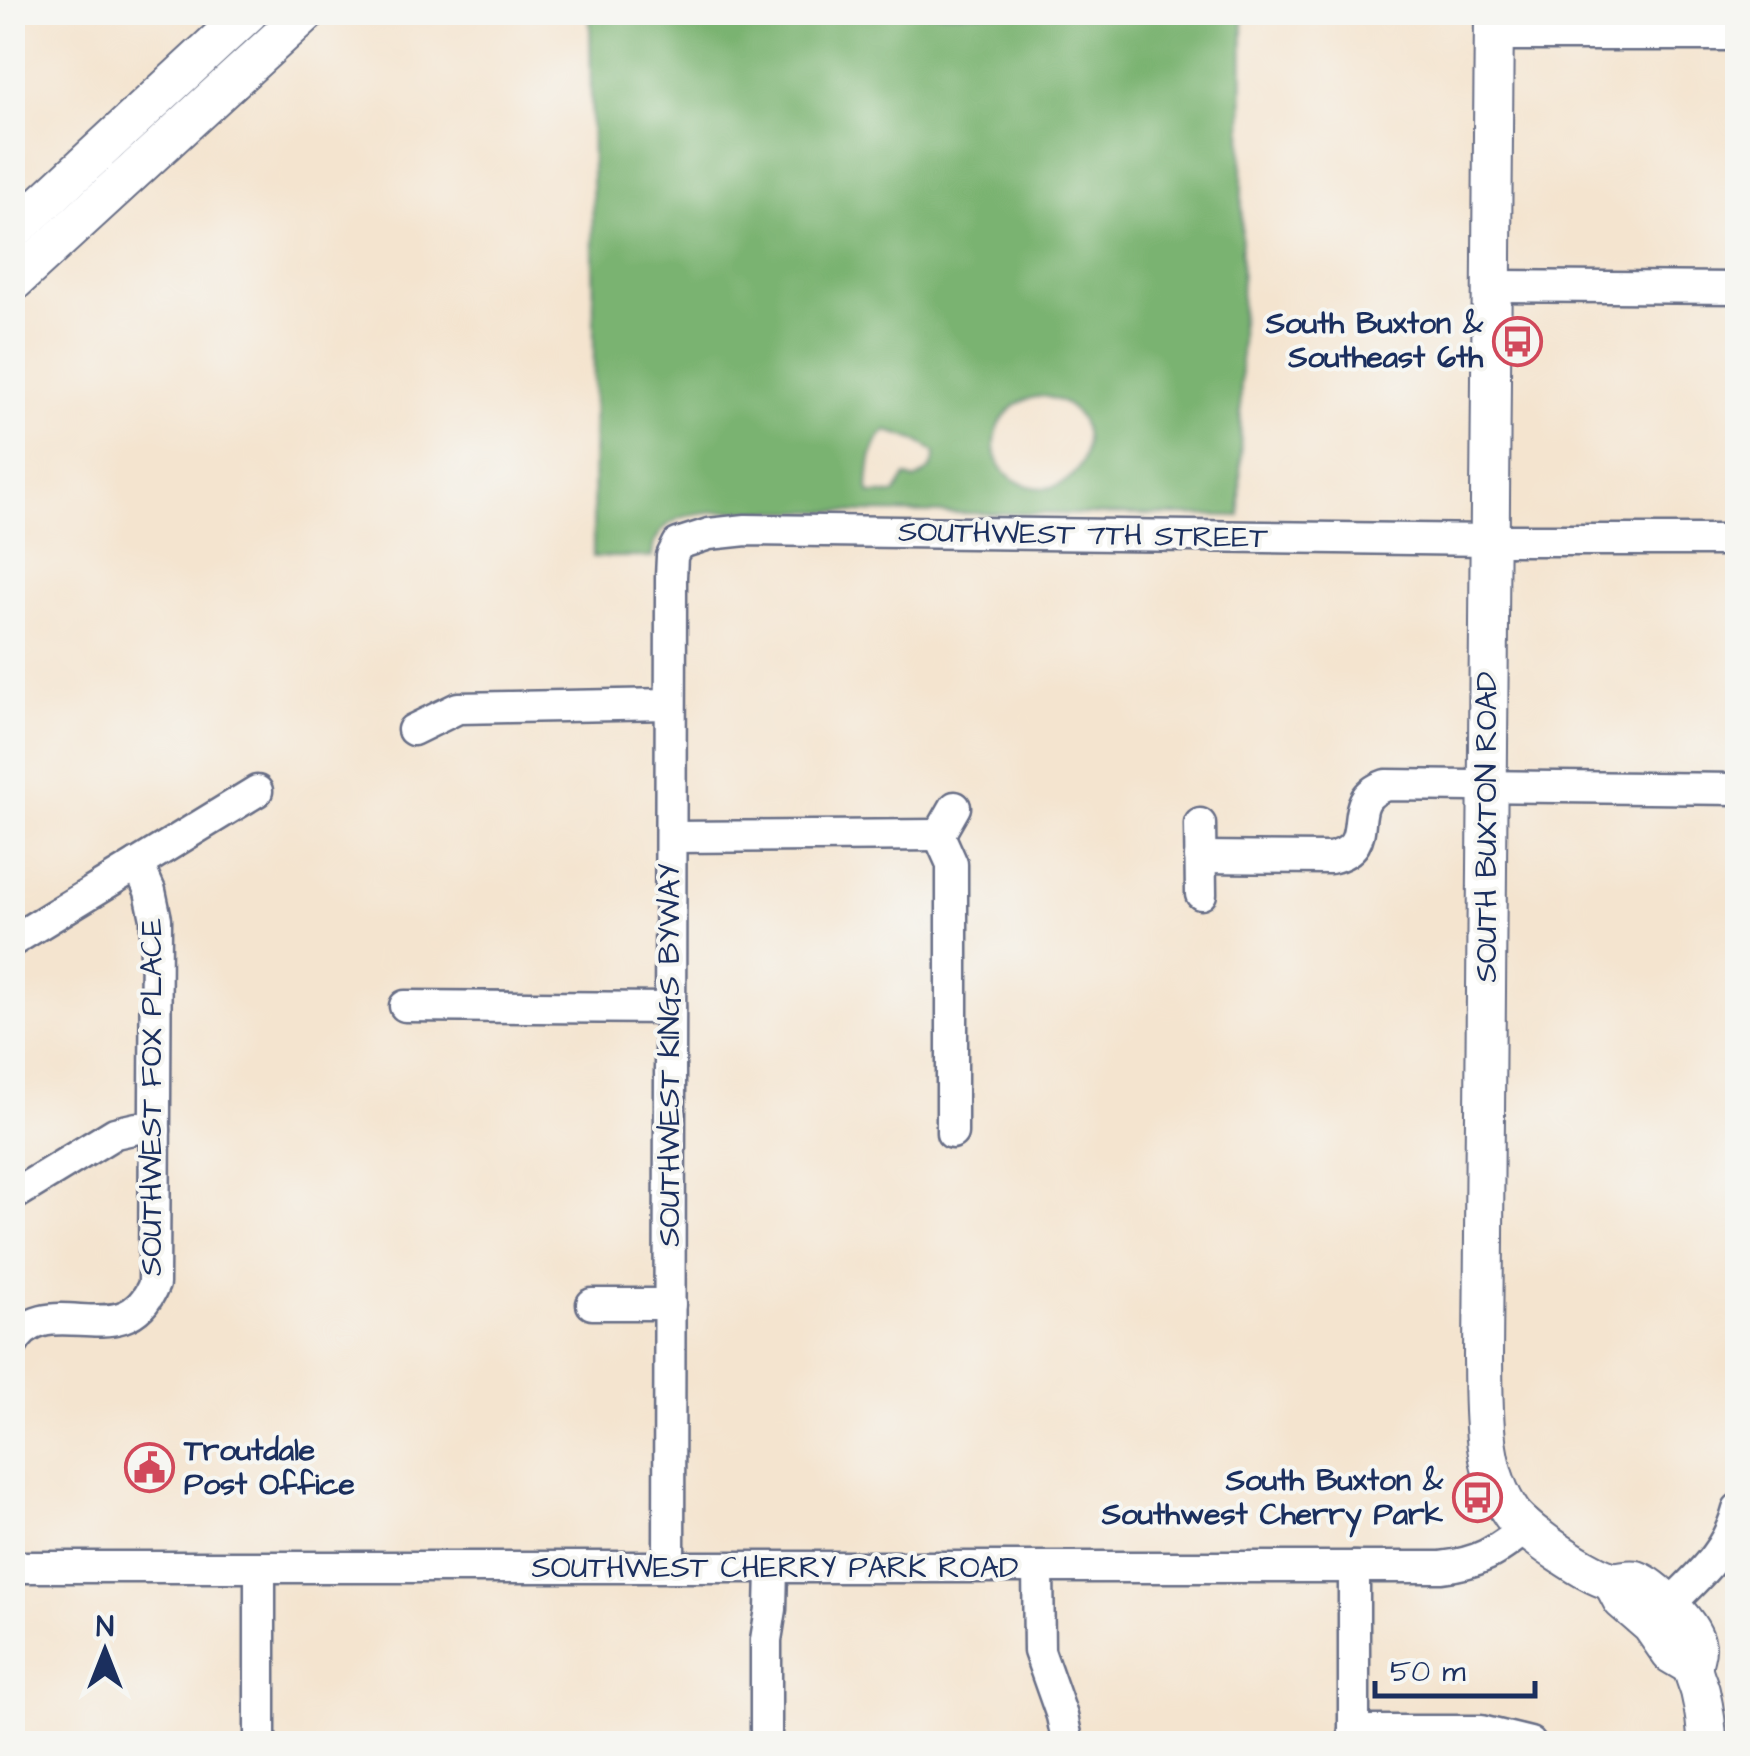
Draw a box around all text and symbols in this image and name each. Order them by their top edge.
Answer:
place label: South Buxton & Southeast 6th [1265,303,1484,379]
bus stop icon: South Buxton & Southeast 6th [1492,315,1544,367]
street label: SOUTHWEST 7TH STREET [898,511,1269,559]
street label: SOUTH BUXTON ROAD [1466,671,1508,983]
street label: SOUTHWEST KINGS BYWAY [649,863,691,1247]
street label: SOUTHWEST FOX PLACE [131,918,173,1276]
place label: Troutdale Post Office [183,1430,355,1506]
public building icon: Troutdale Post Office [123,1442,175,1494]
place label: South Buxton & Southwest Cherry Park [1101,1460,1444,1538]
bus stop icon: South Buxton & Southwest Cherry Park [1452,1472,1504,1524]
street label: SOUTHWEST CHERRY PARK ROAD [531,1547,1019,1589]
north arrow [55,1601,155,1701]
text: N [96,1608,114,1647]
scale bar [1375,1636,1535,1698]
text: 50 m [1390,1651,1466,1693]

